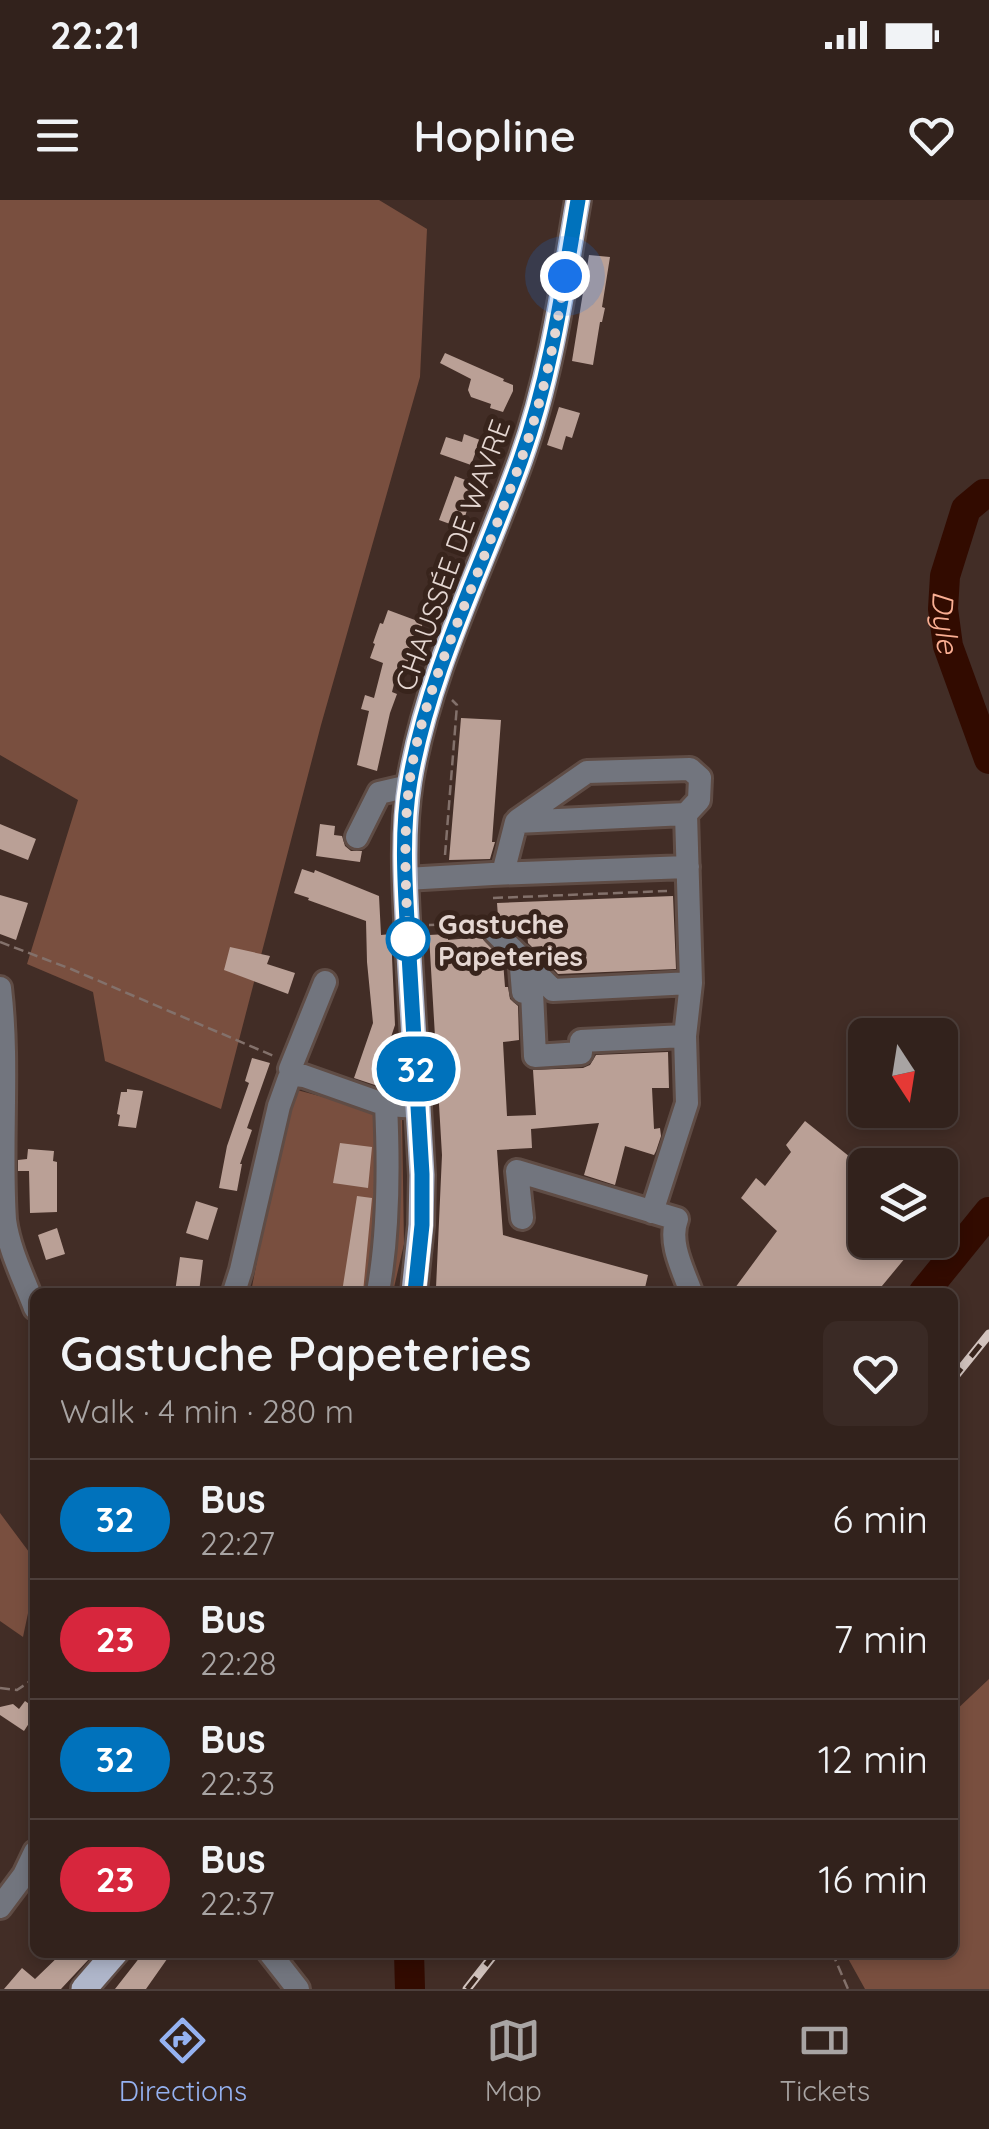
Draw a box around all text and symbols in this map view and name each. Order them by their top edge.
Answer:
text: 22:21 [50,11,140,59]
text: Hopline [413,107,576,163]
icon: menu [30,108,85,163]
icon: heart [904,108,959,163]
your location [540,251,590,301]
street label: CHAUSSÉE DE WAVRE [387,415,517,695]
water label: Dyle [924,590,968,657]
place label: Gastuche Papeteries [438,906,583,973]
marker: Gastuche Papeteries [387,918,429,960]
north arrow [848,1018,958,1128]
map controls [848,1018,958,1258]
line badge: 32 [371,1036,461,1102]
text: 32 [397,1047,435,1091]
button: layers [848,1148,958,1258]
button: heart [823,1321,928,1426]
text: Gastuche Papeteries [60,1323,532,1383]
text: Walk · 4 min · 280 m [60,1391,354,1431]
text: Bus [200,1475,266,1523]
text: 6 min [832,1495,928,1543]
text: 32 [96,1497,134,1541]
text: 22:27 [200,1523,275,1563]
text: Bus [200,1595,266,1643]
text: 7 min [833,1615,928,1663]
text: 23 [96,1617,134,1661]
text: 22:28 [200,1643,276,1683]
text: Bus [200,1715,266,1763]
text: 12 min [818,1735,928,1783]
text: 32 [96,1737,134,1781]
text: 22:33 [200,1763,275,1803]
text: Bus [200,1835,266,1883]
text: 16 min [818,1855,928,1903]
text: 23 [96,1857,134,1901]
text: 22:37 [200,1883,275,1923]
tab: Directions [119,2013,247,2108]
tab: Map [485,2013,542,2108]
tab: Tickets [779,2013,870,2108]

